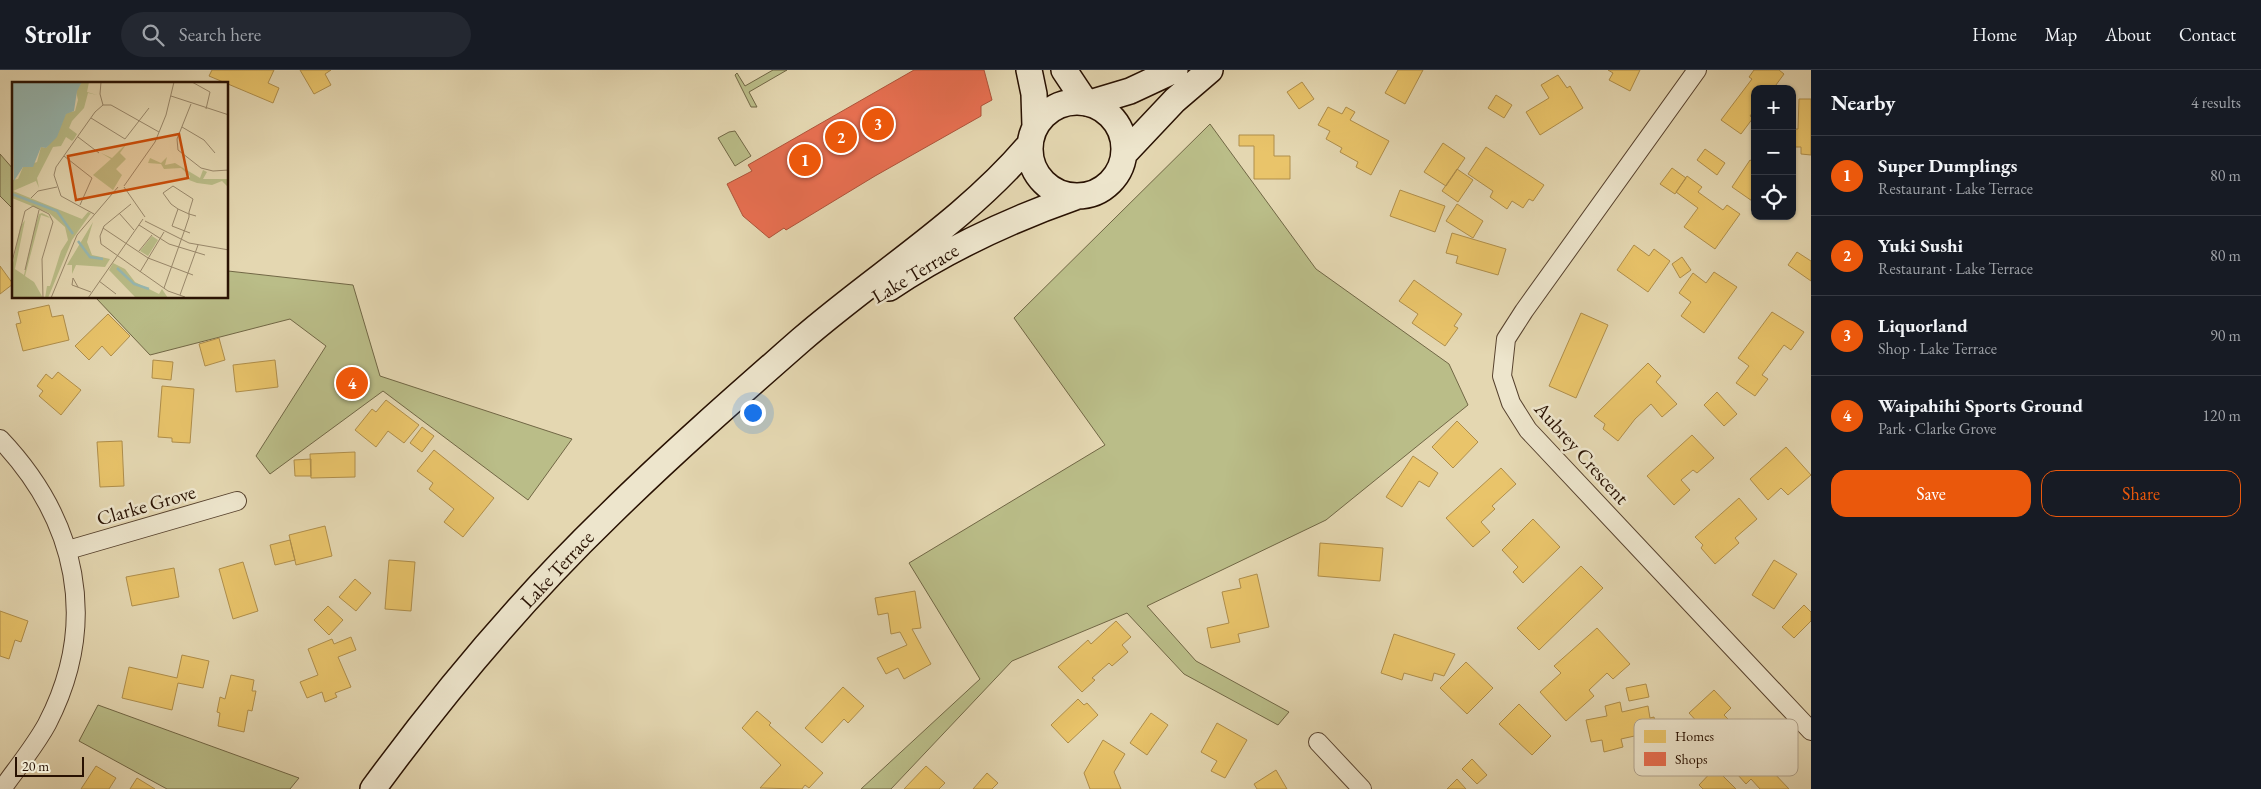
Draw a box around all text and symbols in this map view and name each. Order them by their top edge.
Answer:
search box [121,12,471,57]
text: Strollr [25,19,91,50]
icon: search [139,21,167,49]
text: Search here [179,22,261,47]
text: Home [1972,23,2017,46]
text: Map [2045,23,2077,46]
text: About [2105,23,2151,46]
text: Contact [2179,23,2236,46]
inset map [12,82,229,299]
map controls [1751,85,1796,220]
button: + [1751,85,1796,130]
text: Nearby [1831,89,1895,116]
text: 4 results [2191,92,2241,113]
pin: 3 [862,105,894,143]
pin: 2 [825,118,857,156]
button: − [1751,130,1796,175]
pin: 1 [789,141,821,179]
text: Super Dumplings [1878,153,2017,178]
text: 1 [1843,165,1851,186]
text: 80 m [2210,165,2241,186]
button: locate [1751,175,1796,220]
text: Restaurant · Lake Terrace [1878,178,2033,199]
text: Yuki Sushi [1878,233,1963,258]
street label: Lake Terrace [867,237,963,309]
text: 2 [1843,245,1851,266]
text: 80 m [2210,245,2241,266]
text: Restaurant · Lake Terrace [1878,258,2033,279]
text: Liquorland [1878,313,1968,338]
text: 3 [1843,325,1851,346]
text: 90 m [2210,325,2241,346]
text: Shop · Lake Terrace [1878,338,1997,359]
pin: 4 [336,364,368,402]
text: Waipahihi Sports Ground [1878,393,2083,418]
street label: Aubrey Crescent [1528,395,1635,510]
your location [740,400,766,426]
text: 4 [1843,405,1851,426]
text: 120 m [2202,405,2241,426]
text: Park · Clarke Grove [1878,418,1996,439]
button: Save [1831,470,2031,517]
button: Share [2041,470,2241,517]
street label: Clarke Grove [94,478,199,532]
street label: Lake Terrace [514,525,600,613]
legend [1634,719,1798,776]
text: Homes [1675,727,1715,745]
text: Shops [1675,750,1708,768]
scale bar [15,754,84,777]
text: 20 m [22,757,49,775]

